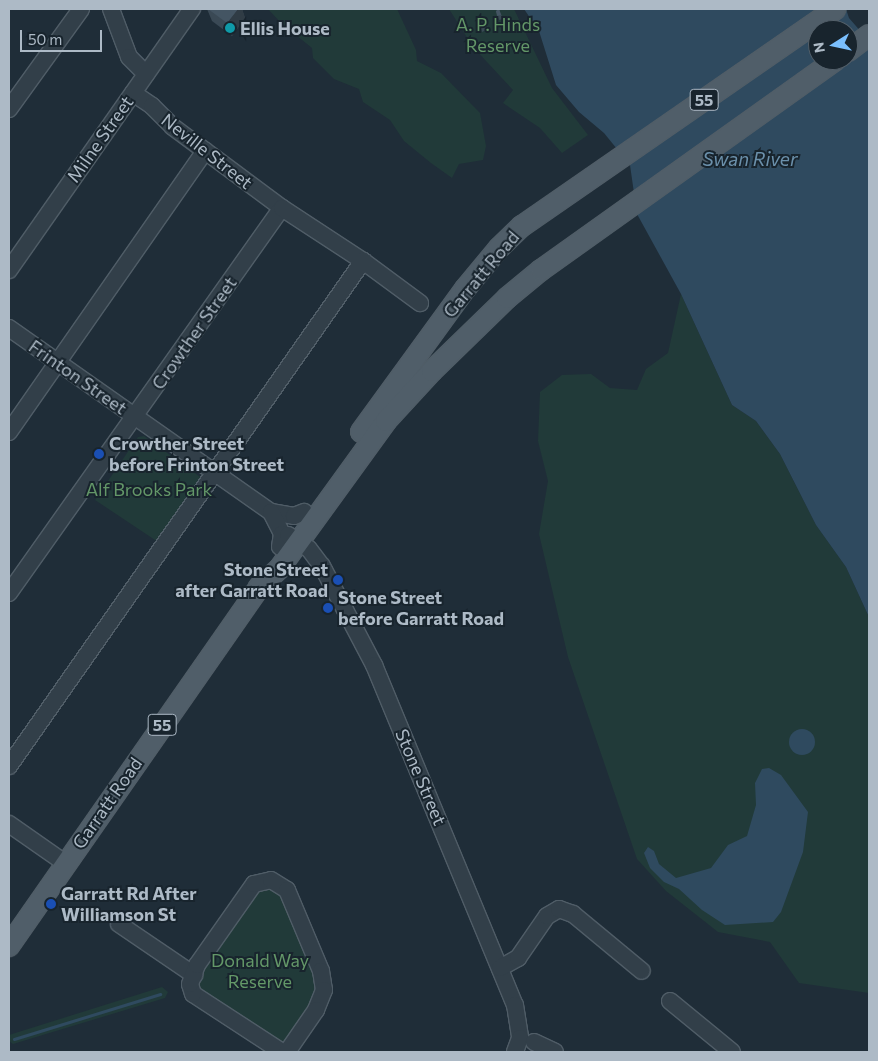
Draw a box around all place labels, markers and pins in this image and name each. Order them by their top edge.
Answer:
place label: Ellis House [240,17,330,39]
marker: Ellis House [224,22,236,34]
place label: Crowther Street before Frinton Street [109,433,284,476]
marker: Crowther Street before Frinton Street [93,448,105,460]
place label: Stone Street after Garratt Road [175,559,328,602]
marker: Stone Street after Garratt Road [332,574,344,586]
place label: Stone Street before Garratt Road [338,587,504,630]
marker: Stone Street before Garratt Road [322,602,334,614]
place label: Garratt Rd After Williamson St [61,883,197,926]
marker: Garratt Rd After Williamson St [45,898,57,910]

